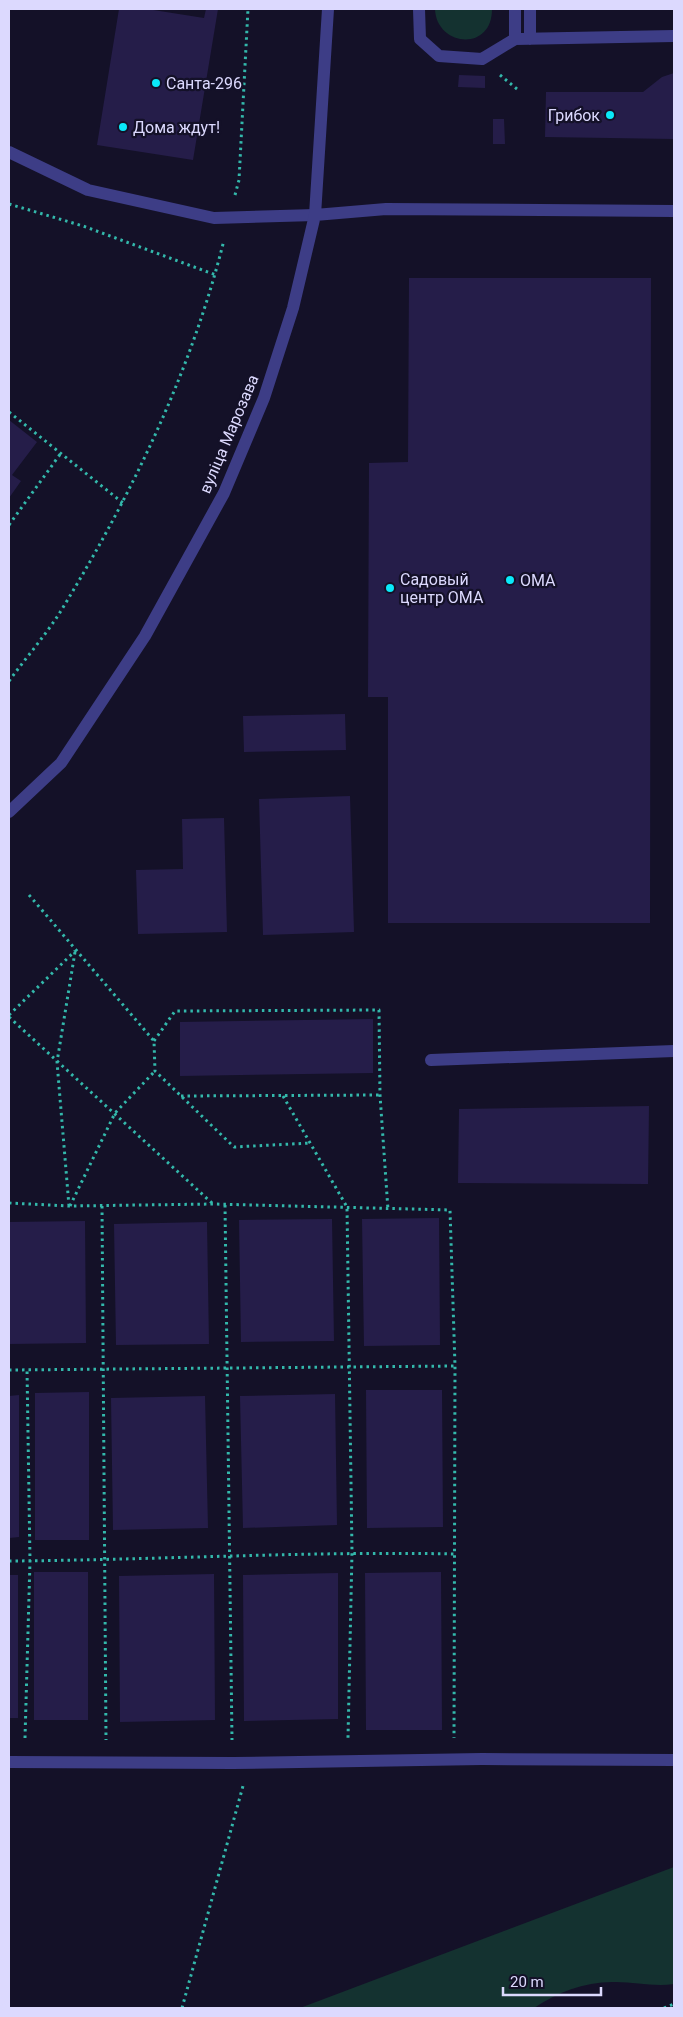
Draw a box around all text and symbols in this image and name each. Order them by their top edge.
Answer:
place label: Санта-296 [166,74,242,93]
marker: Санта-296 [150,77,162,89]
place label: Грибок [548,106,600,125]
marker: Грибок [604,109,616,121]
place label: Дома ждут! [133,118,220,137]
marker: Дома ждут! [117,121,129,133]
street label: вуліца Марозава [195,372,263,496]
place label: Садовый центр ОМА [400,570,484,607]
place label: ОМА [520,571,556,590]
marker: ОМА [504,574,516,586]
marker: Садовый центр ОМА [384,582,396,594]
scale bar [503,1964,600,1996]
text: 20 m [510,1973,544,1991]

